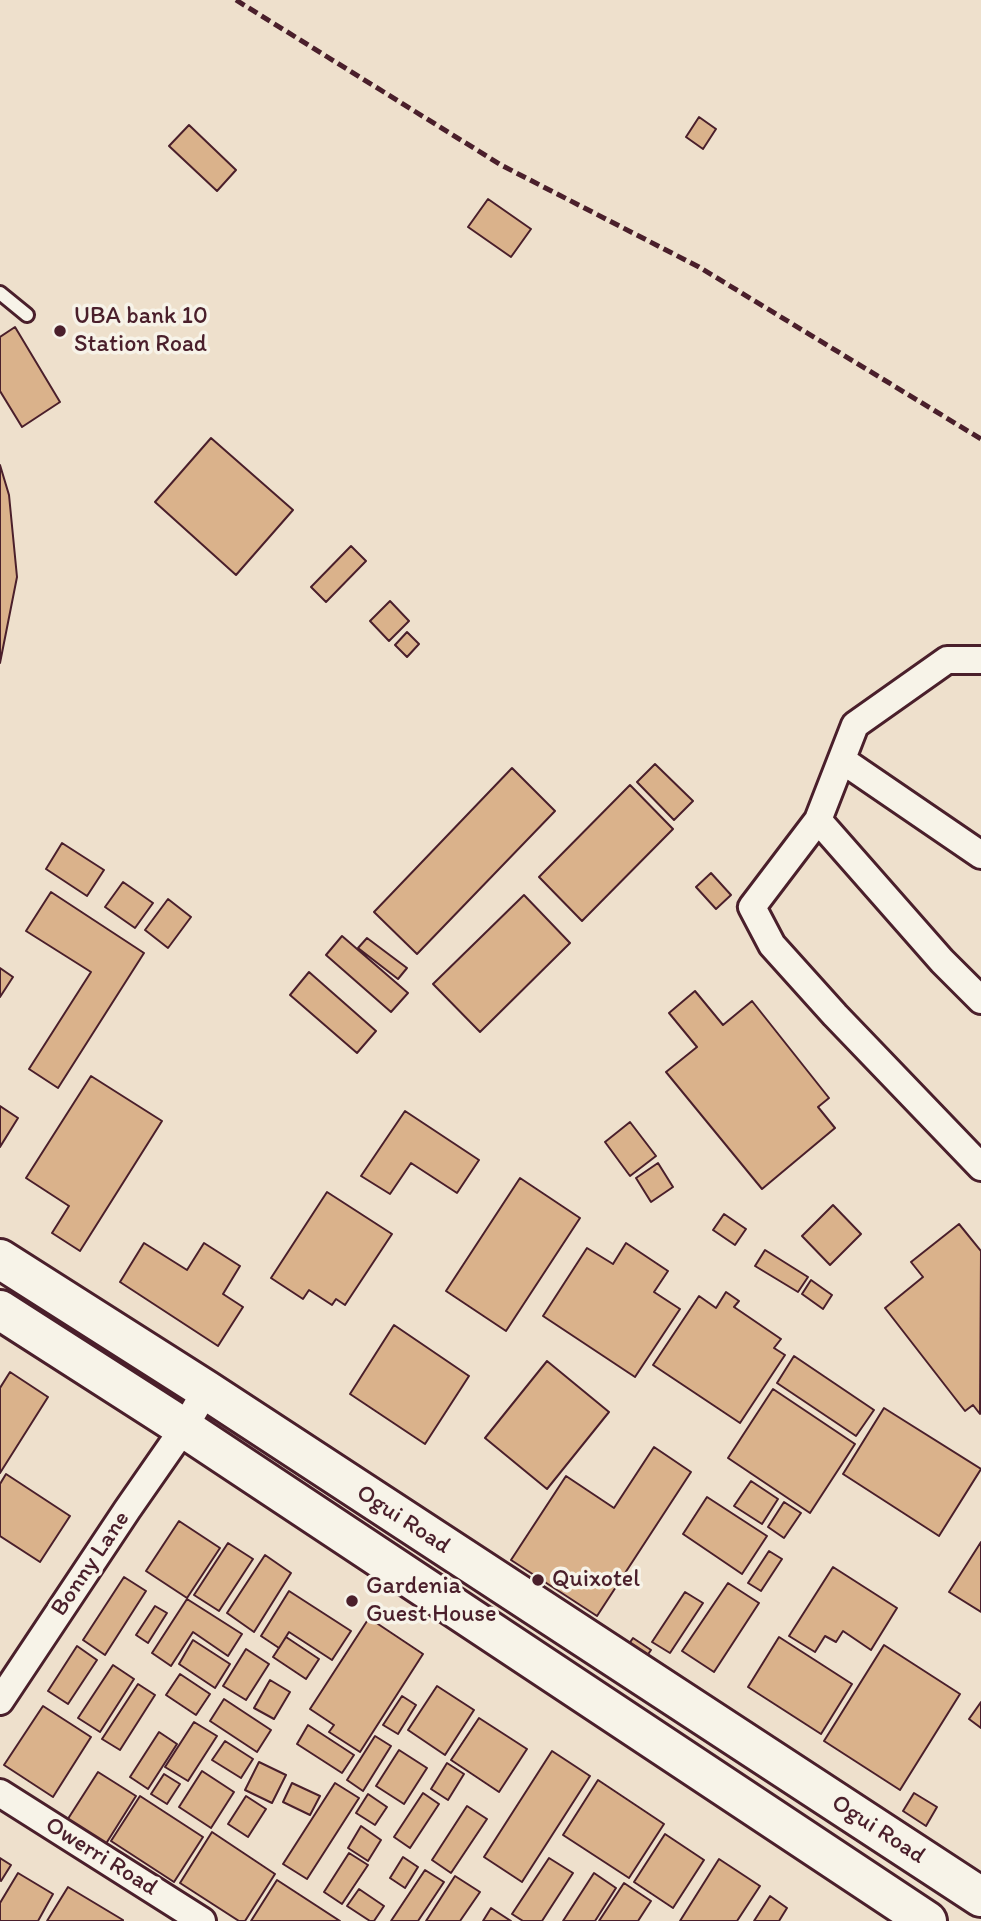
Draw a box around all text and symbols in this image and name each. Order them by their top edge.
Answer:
place label: UBA bank 10 Station Road [74,303,208,359]
marker: UBA bank 10 Station Road [52,323,68,339]
street label: Ogui Road [351,1479,455,1561]
street label: Bonny Lane [45,1506,137,1622]
place label: Quixotel [552,1566,640,1594]
marker: Quixotel [530,1572,546,1588]
place label: Gardenia Guest House [366,1573,497,1629]
marker: Gardenia Guest House [344,1593,360,1609]
street label: Ogui Road [826,1789,930,1871]
street label: Owerri Road [40,1811,162,1903]

